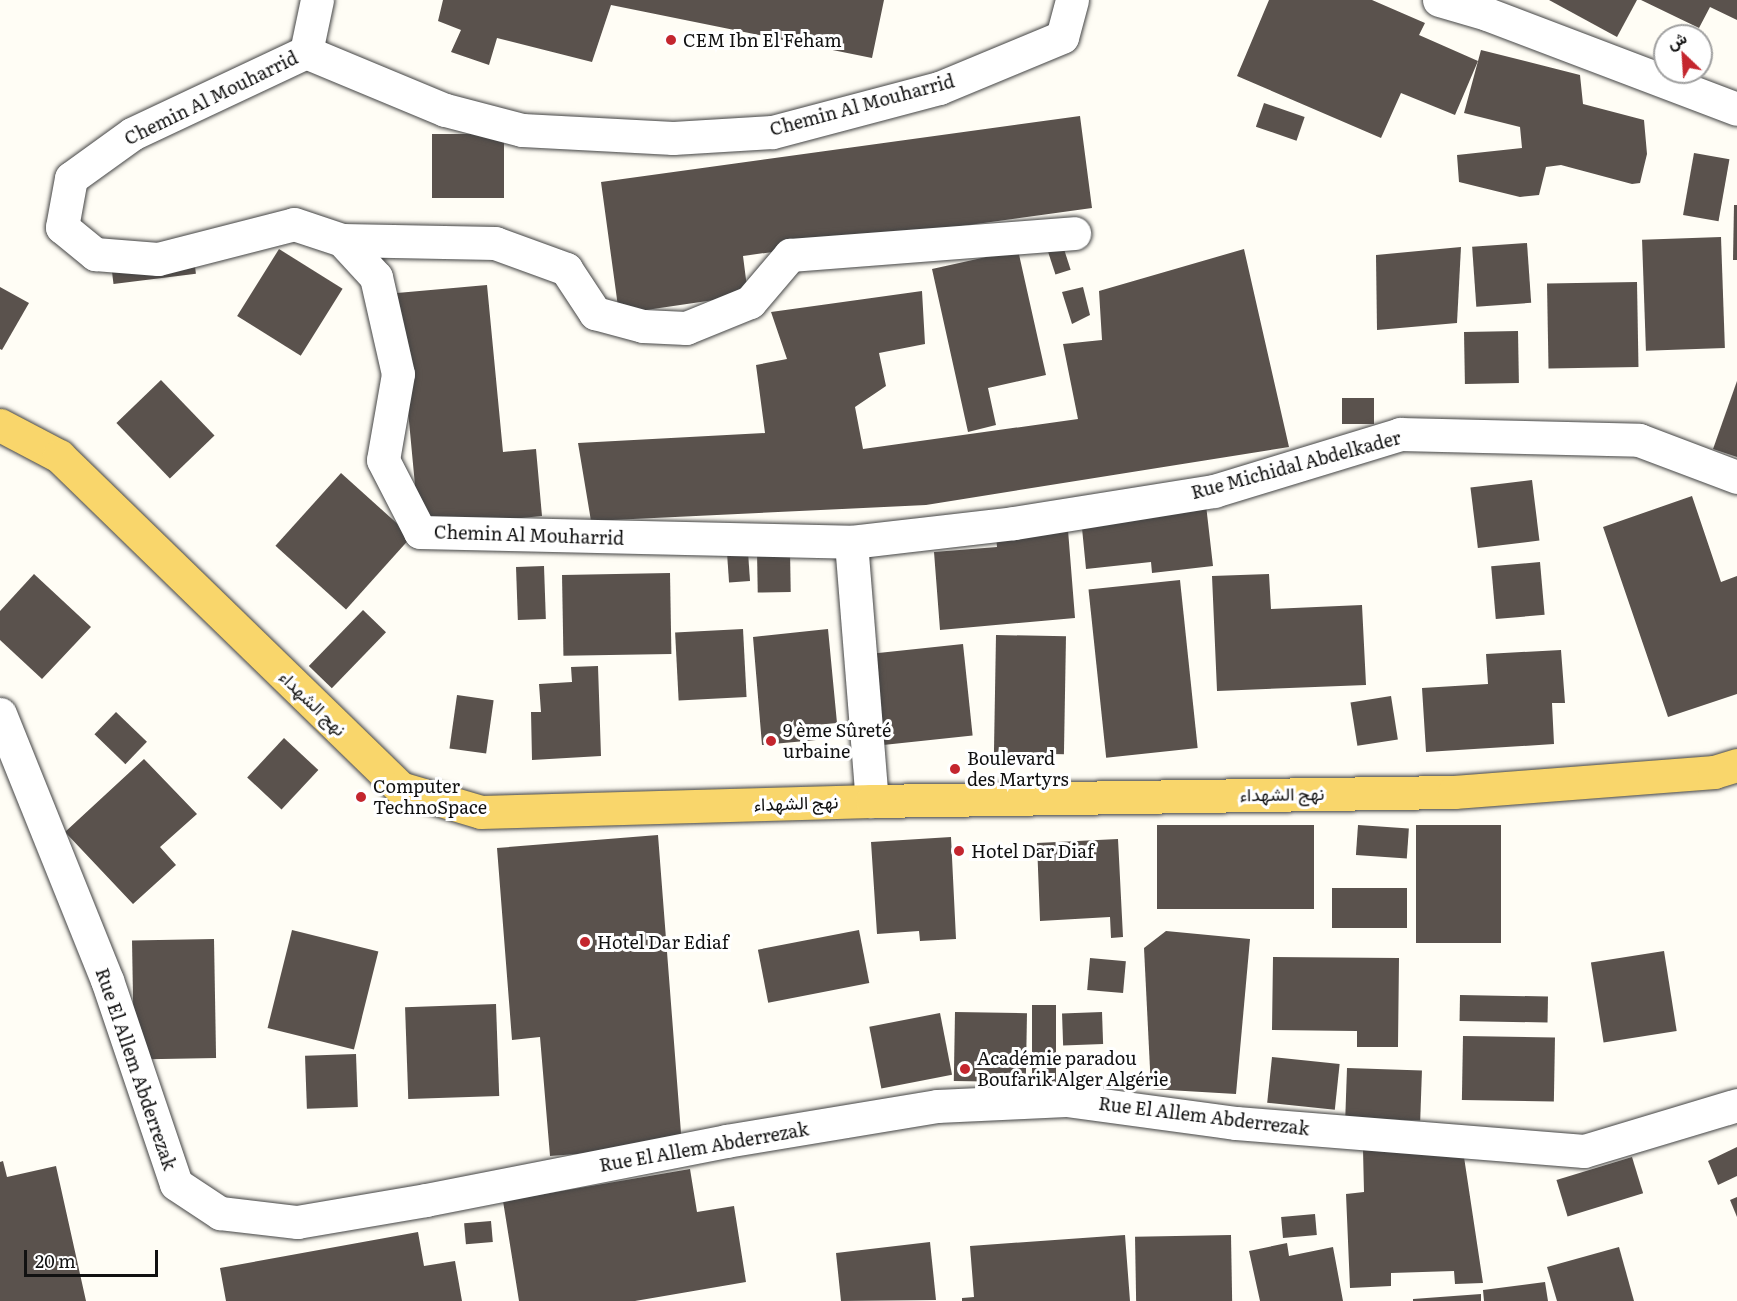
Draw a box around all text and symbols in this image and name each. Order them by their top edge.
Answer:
north arrow [1653,24,1713,84]
text: ش [1662,25,1690,54]
place label: CEM Ibn El Feham [683,29,842,51]
marker: CEM Ibn El Feham [664,33,678,47]
street label: Chemin Al Mouharrid [121,47,301,149]
street label: Chemin Al Mouharrid [767,70,957,140]
street label: Rue Michidal Abdelkader [1189,427,1403,503]
street label: Chemin Al Mouharrid [434,521,624,549]
street label: نهج الشهداء [275,666,351,740]
place label: 9 ème Sûreté urbaine [783,720,891,762]
marker: 9 ème Sûreté urbaine [764,734,778,748]
place label: Boulevard des Martyrs [967,748,1069,790]
marker: Boulevard des Martyrs [948,762,962,776]
place label: Computer TechnoSpace [373,776,487,818]
street label: نهج الشهداء [1240,782,1324,806]
marker: Computer TechnoSpace [354,790,368,804]
street label: نهج الشهداء [753,791,839,815]
place label: Hotel Dar Diaf [971,840,1094,862]
marker: Hotel Dar Diaf [952,844,966,858]
place label: Hotel Dar Ediaf [597,931,729,953]
marker: Hotel Dar Ediaf [578,935,592,949]
street label: Rue El Allem Abderrezak [91,965,181,1173]
place label: Académie paradou Boufarik Alger Algérie [977,1048,1168,1090]
marker: Académie paradou Boufarik Alger Algérie [958,1062,972,1076]
street label: Rue El Allem Abderrezak [1097,1092,1311,1140]
street label: Rue El Allem Abderrezak [598,1118,810,1176]
scale bar [27,1238,160,1276]
text: 20 m [35,1247,76,1274]

